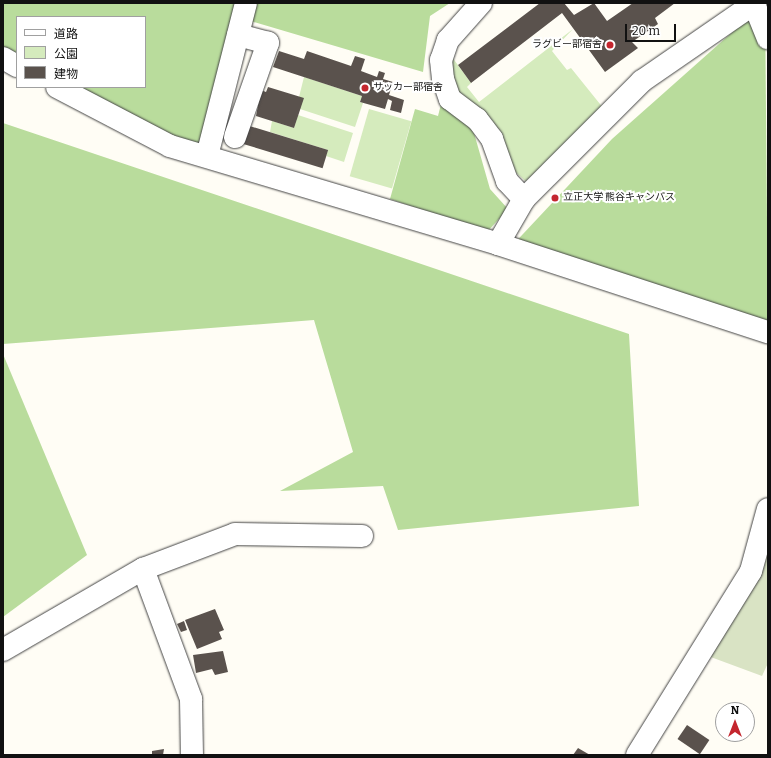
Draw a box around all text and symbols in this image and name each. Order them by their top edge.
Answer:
legend [16,16,146,88]
scale bar [627,16,678,42]
text: 20 m [632,24,660,38]
text: 道路 [54,27,78,41]
place label: ラグビー部宿舎 [532,39,602,51]
marker: ラグビー部宿舎 [605,40,615,50]
text: 公園 [54,47,78,61]
text: 建物 [54,67,78,81]
place label: サッカー部宿舎 [373,82,443,94]
marker: サッカー部宿舎 [360,83,370,93]
place label: 立正大学 熊谷キャンパス [563,192,675,204]
marker: 立正大学 熊谷キャンパス [550,193,560,203]
north arrow [715,702,755,742]
text: N [731,704,739,717]

